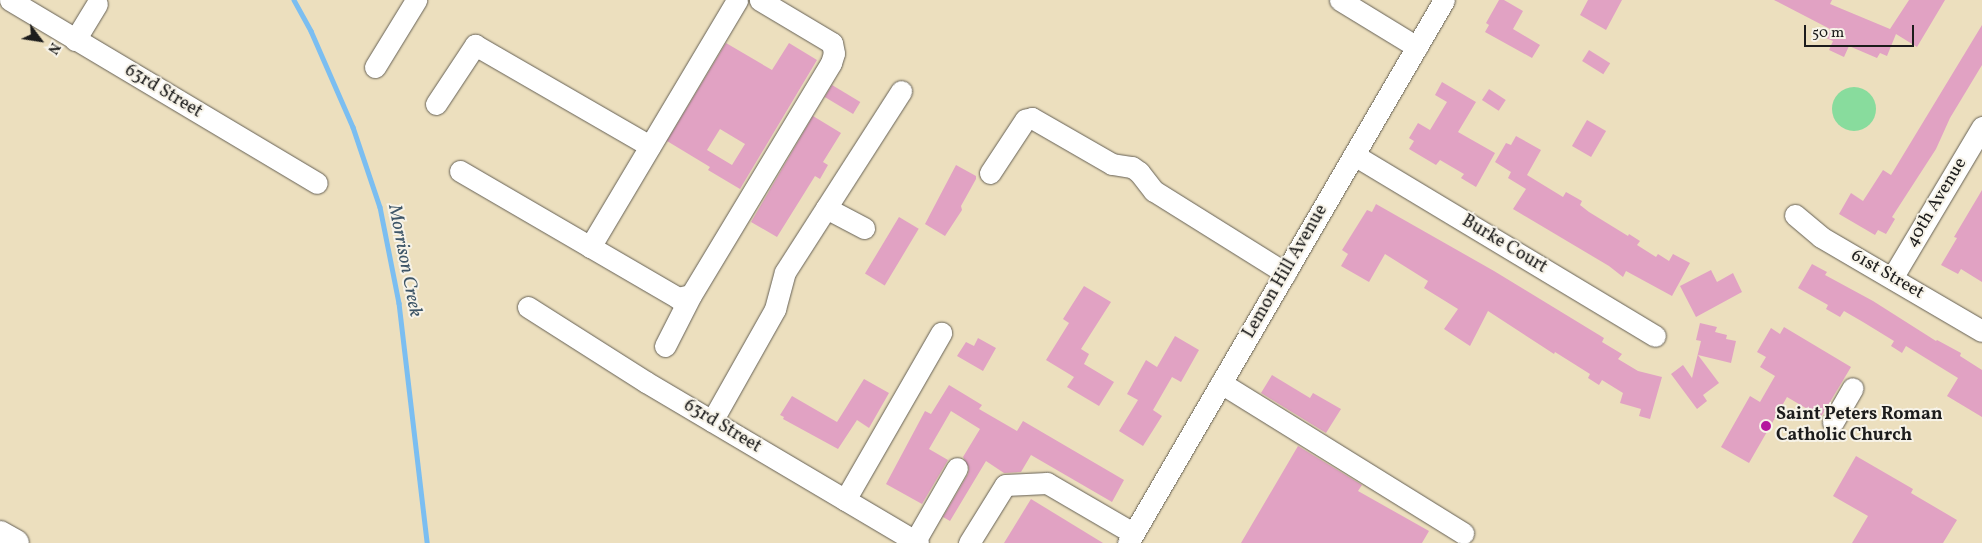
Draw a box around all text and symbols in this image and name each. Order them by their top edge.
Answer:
north arrow [15,15,65,65]
scale bar [1807,15,1917,47]
text: 50 m [1812,23,1844,44]
text: N [43,39,64,57]
street label: 63rd Street [120,60,206,124]
street label: 40th Avenue [1902,154,1972,252]
street label: Lemon Hill Avenue [1239,201,1333,343]
water label: Morrison Creek [382,203,426,319]
street label: Burke Court [1457,211,1551,279]
street label: 61st Street [1847,245,1927,305]
street label: 63rd Street [679,395,765,459]
place label: Saint Peters Roman Catholic Church [1776,405,1943,448]
marker: Saint Peters Roman Catholic Church [1760,420,1772,432]

